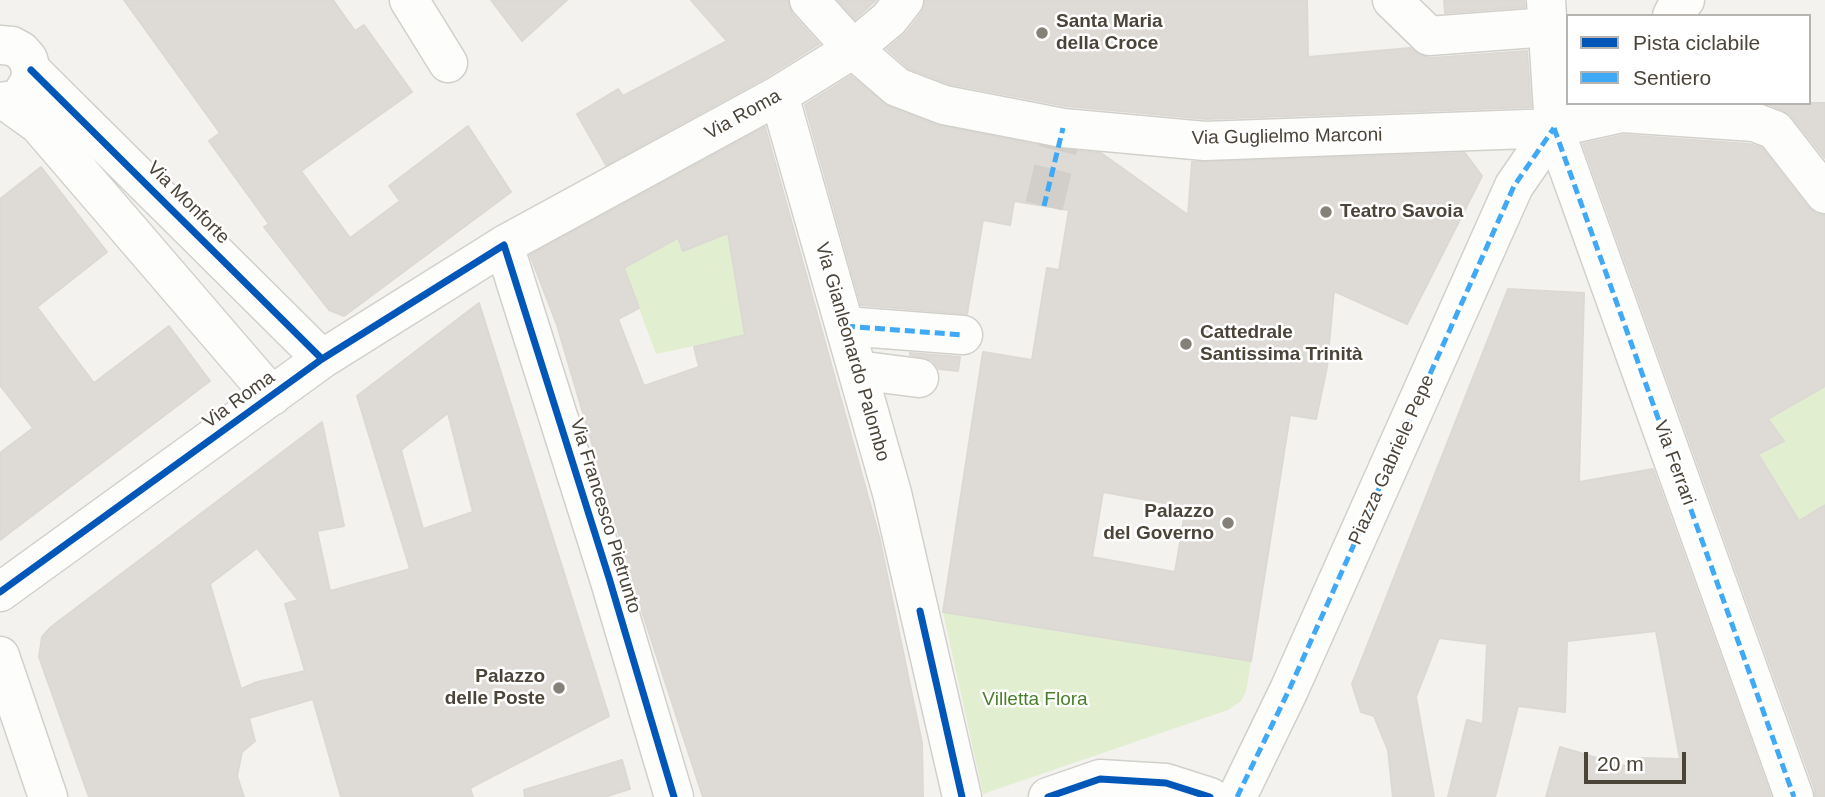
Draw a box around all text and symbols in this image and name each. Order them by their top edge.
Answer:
place label: Santa Maria della Croce [1056,11,1163,55]
legend [1566,14,1811,105]
marker: Santa Maria della Croce [1034,25,1050,41]
text: Pista ciclabile [1633,31,1760,54]
text: Sentiero [1633,66,1711,89]
street label: Via Roma [701,85,785,145]
street label: Via Guglielmo Marconi [1191,124,1383,150]
street label: Via Monforte [142,157,234,249]
place label: Teatro Savoia [1340,201,1463,223]
marker: Teatro Savoia [1318,204,1334,220]
street label: Via Gianleonardo Palombo [810,240,894,464]
place label: Cattedrale Santissima Trinità [1200,322,1363,366]
marker: Cattedrale Santissima Trinità [1178,336,1194,352]
street label: Via Roma [199,366,279,434]
street label: Piazza Gabriele Pepe [1344,371,1440,549]
street label: Via Francesco Pietrunto [565,416,645,616]
street label: Via Ferrari [1648,418,1700,508]
place label: Palazzo del Governo [1103,501,1214,545]
marker: Palazzo del Governo [1220,515,1236,531]
place label: Palazzo delle Poste [445,666,545,710]
marker: Palazzo delle Poste [551,680,567,696]
park label: Villetta Flora [982,689,1088,711]
scale bar [1587,738,1688,782]
text: 20 m [1597,752,1644,775]

